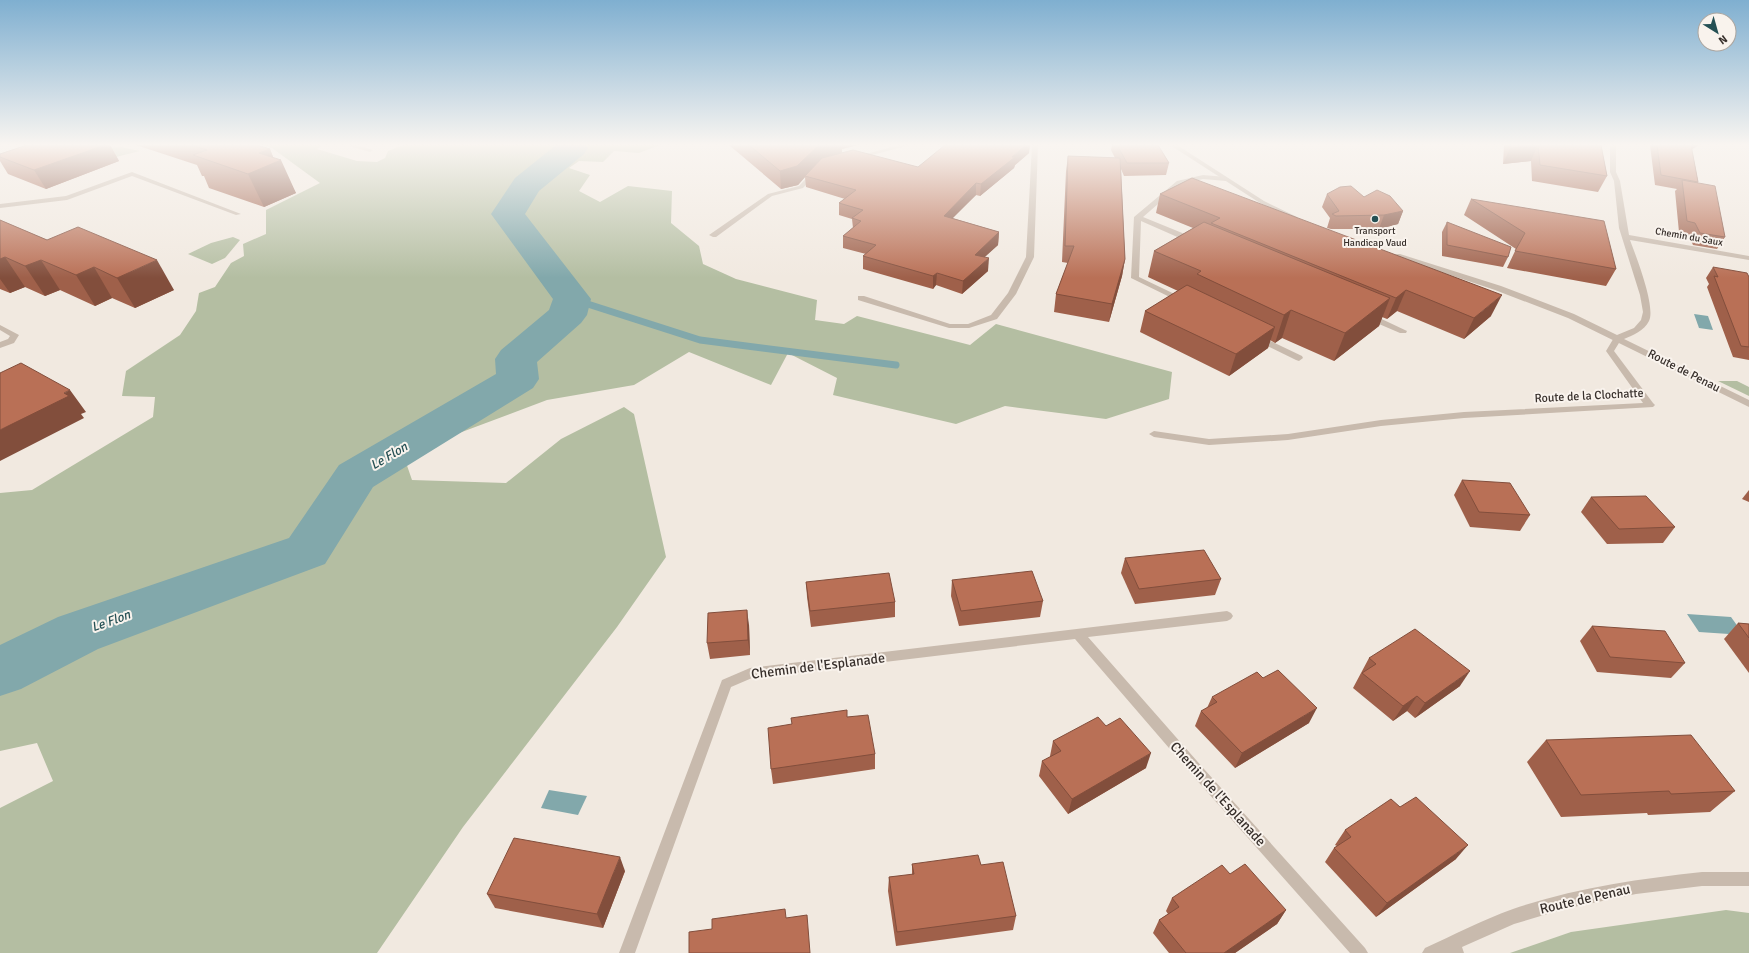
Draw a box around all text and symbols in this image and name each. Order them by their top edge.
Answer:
north arrow [1697,12,1737,52]
text: N [1716,32,1730,47]
marker: Transport Handicap Vaud [1370,214,1380,224]
place label: Transport Handicap Vaud [1343,225,1407,249]
street label: Chemin du Saux [1654,225,1724,249]
street label: Route de Penau [1645,346,1723,396]
street label: Route de la Clochatte [1534,386,1644,406]
water label: Le Flon [368,438,411,473]
water label: Le Flon [89,606,133,635]
street label: Chemin de l'Esplanade [750,649,886,683]
street label: Chemin de l'Esplanade [1167,738,1269,850]
street label: Route de Penau [1538,880,1632,918]

